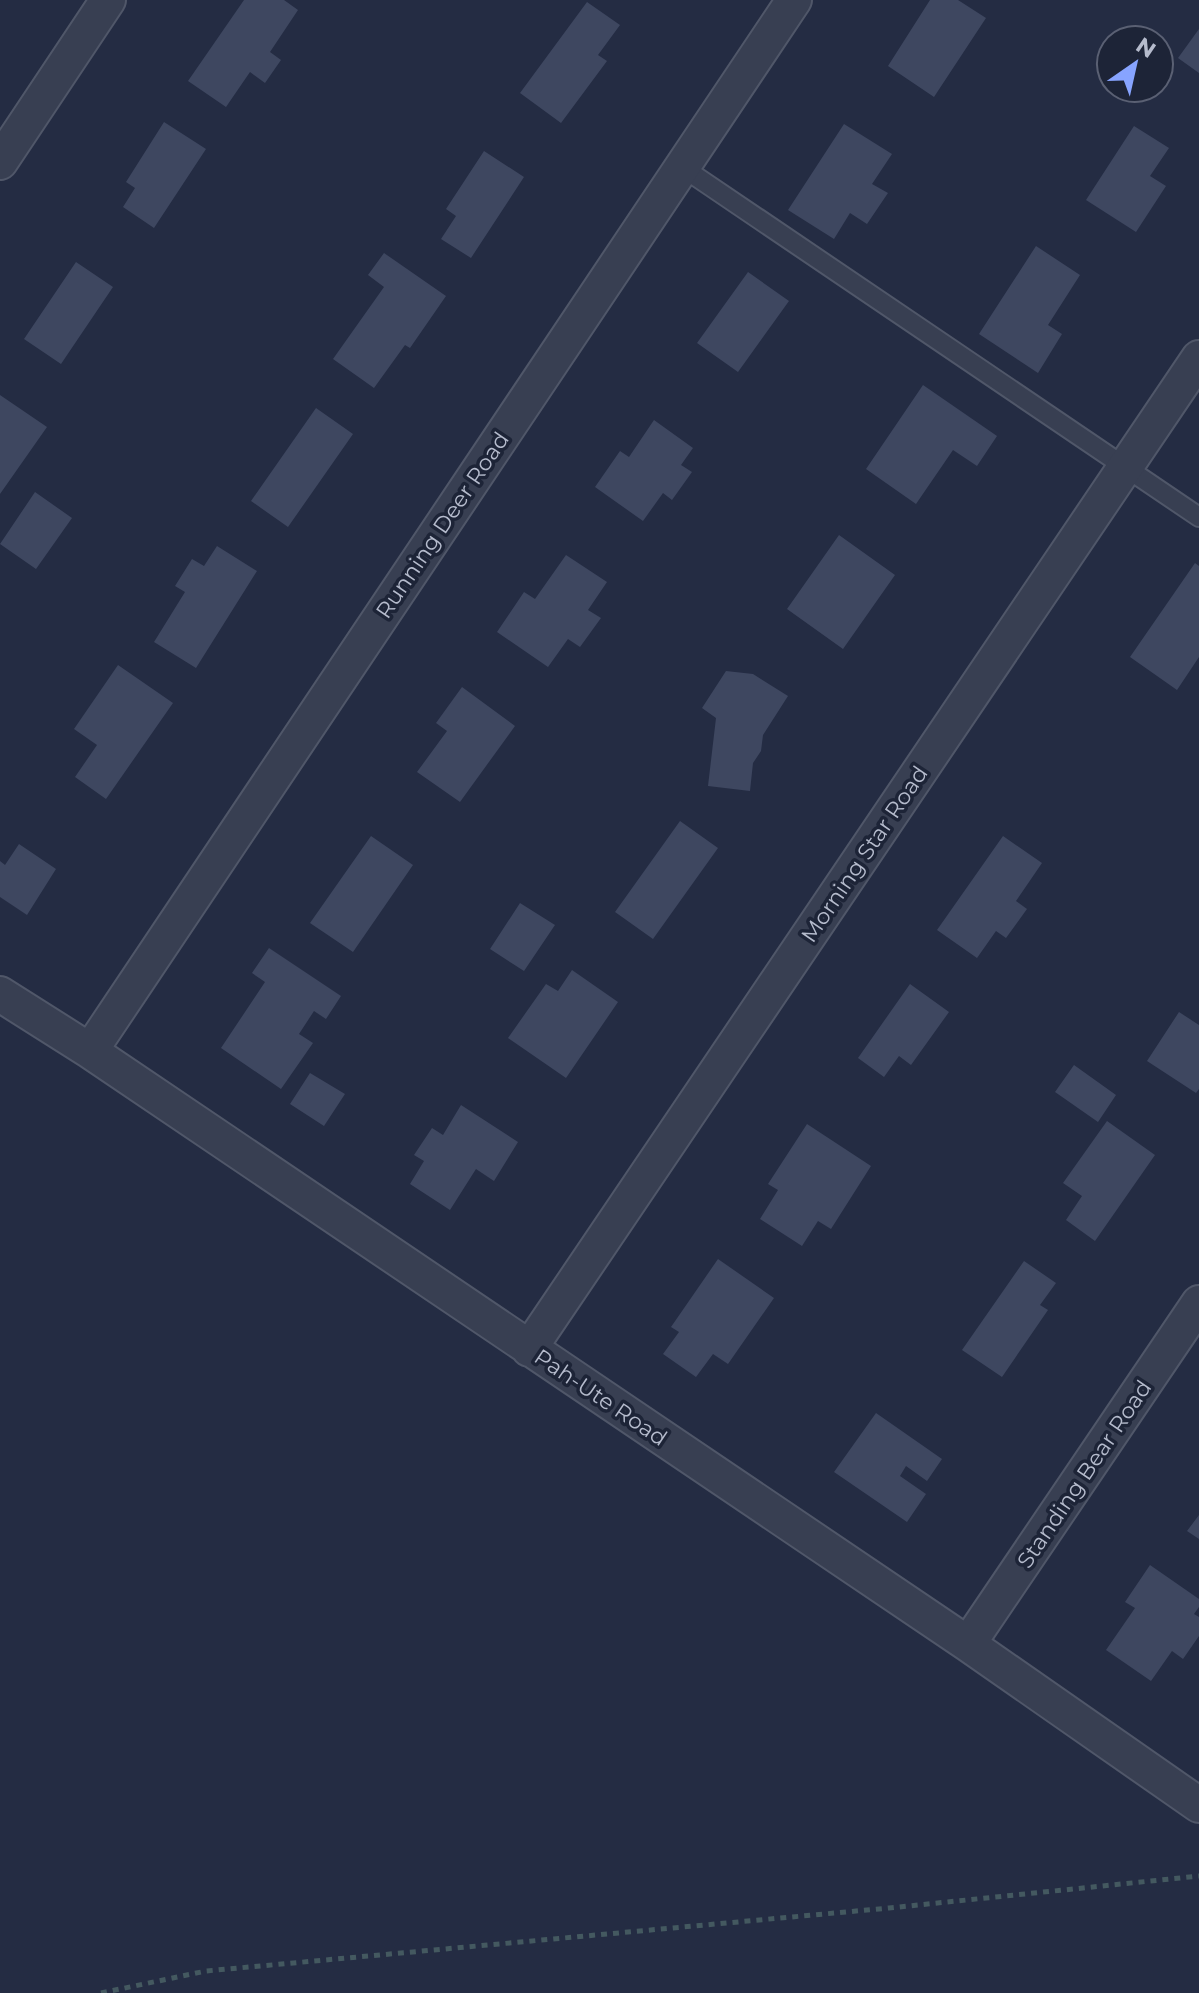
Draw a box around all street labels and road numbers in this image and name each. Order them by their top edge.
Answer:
street label: Running Deer Road [370,427,515,624]
street label: Morning Star Road [795,761,934,948]
street label: Pah-Ute Road [529,1343,672,1452]
street label: Standing Bear Road [1011,1375,1157,1573]

